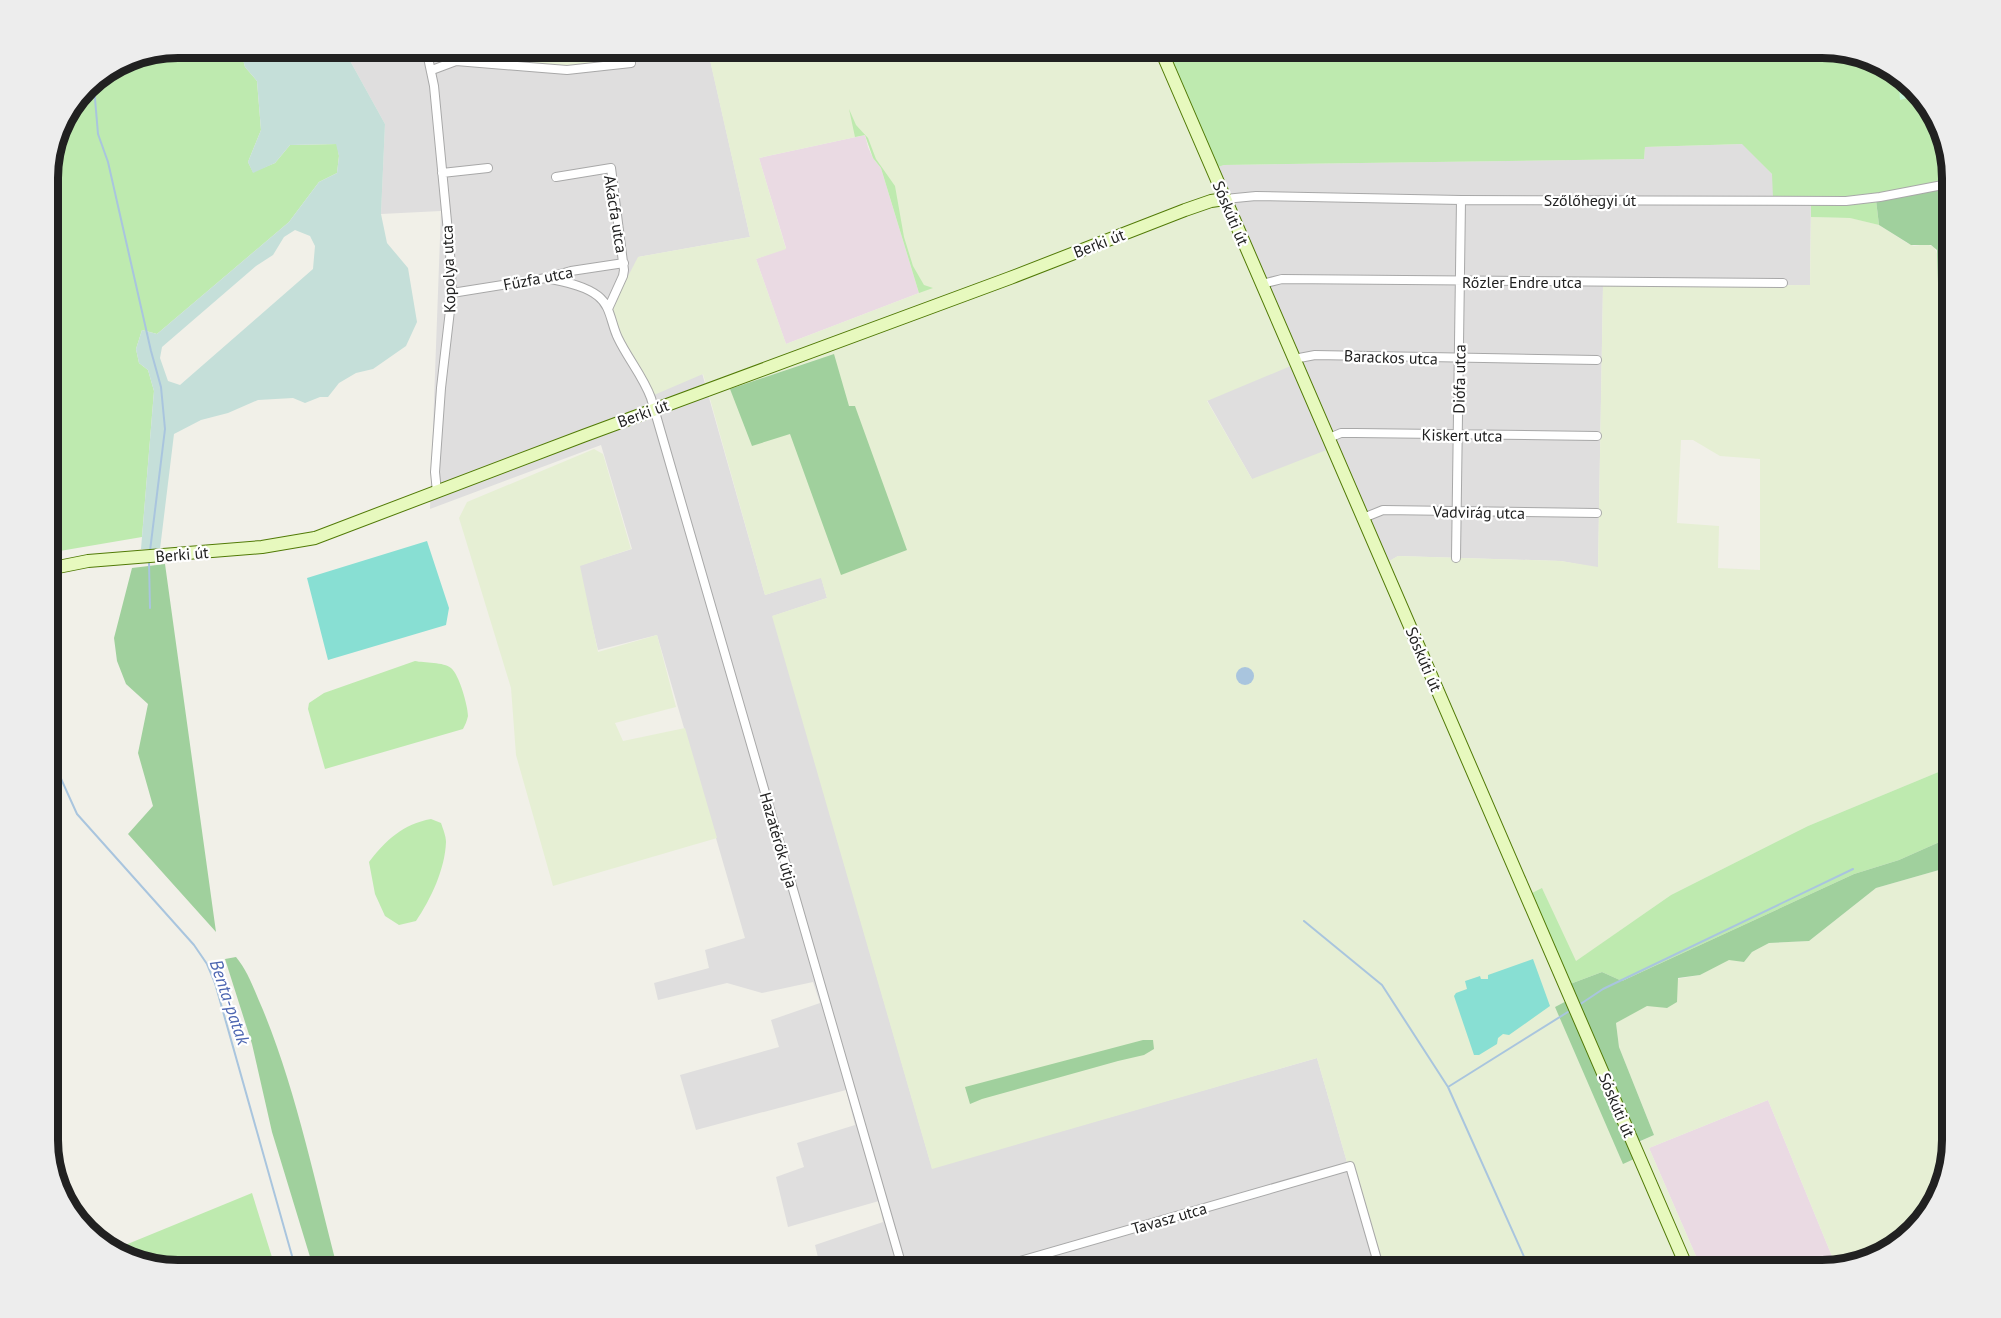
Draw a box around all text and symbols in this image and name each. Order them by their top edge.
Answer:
street label: Akácfa utca [600,174,632,254]
street label: Sóskúti út [1208,178,1254,249]
street label: Szőlőhegyi út [1544,190,1637,210]
street label: Berki út [1071,224,1128,262]
street label: Kopolya utca [436,225,460,313]
street label: Fűzfa utca [502,261,574,295]
street label: Rőzler Endre utca [1462,272,1582,292]
street label: Diófa utca [1448,344,1470,414]
street label: Barackos utca [1344,345,1438,369]
street label: Berki út [615,394,672,431]
street label: Kiskert utca [1421,424,1503,446]
street label: Vadvirág utca [1432,501,1525,523]
street label: Berki út [155,542,210,566]
street label: Sóskúti út [1401,624,1447,695]
street label: Hazatérők útja [756,790,802,890]
water label: Benta-patak [205,956,256,1049]
street label: Sóskúti út [1594,1070,1640,1141]
street label: Tavasz utca [1129,1198,1209,1238]

